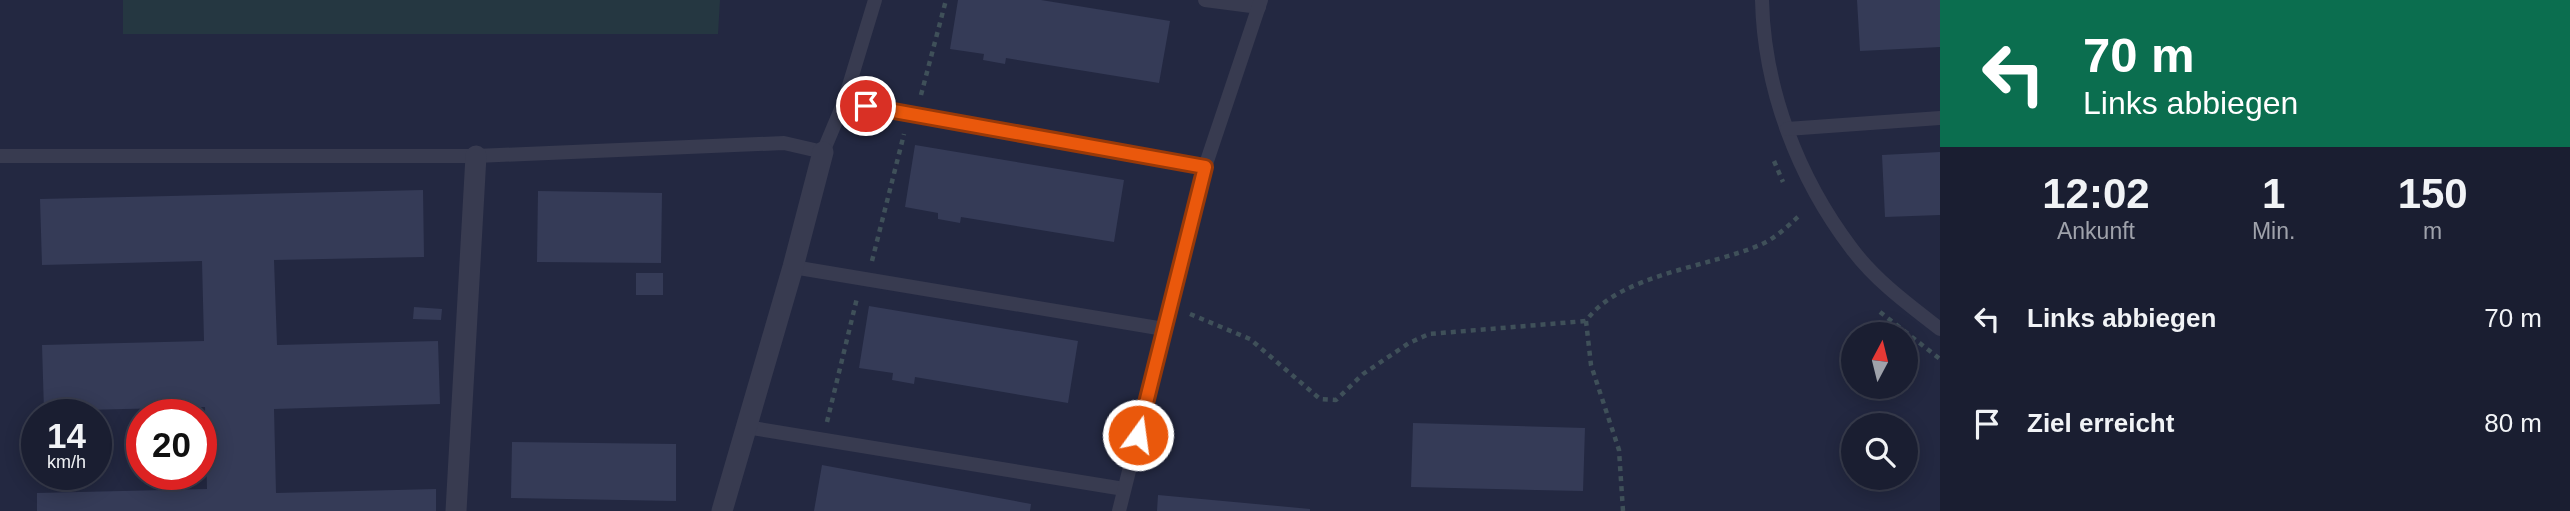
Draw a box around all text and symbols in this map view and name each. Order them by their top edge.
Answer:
icon: left [1968,28,2059,119]
text: 70 m [2083,28,2195,82]
pin [836,76,896,136]
text: Links abbiegen [2083,85,2298,121]
icon: arrive [847,87,885,125]
text: 12:02 [2042,170,2150,217]
text: 1 [2262,170,2285,217]
text: 150 [2398,170,2468,217]
text: Ankunft [2057,218,2135,244]
text: Min. [2252,218,2295,244]
text: m [2423,218,2442,244]
icon: left [1968,300,2006,338]
text: Links abbiegen [2027,303,2216,333]
text: 70 m [2484,303,2542,333]
north arrow [1841,322,1918,399]
map controls [1841,322,1918,490]
position arrow [1101,398,1175,472]
speed limit sign: 20 [126,399,217,490]
icon: arrive [1968,405,2006,443]
text: Ziel erreicht [2027,408,2174,438]
text: 80 m [2484,408,2542,438]
button: search [1841,413,1918,490]
text: 14 [47,416,86,455]
text: km/h [47,452,86,472]

